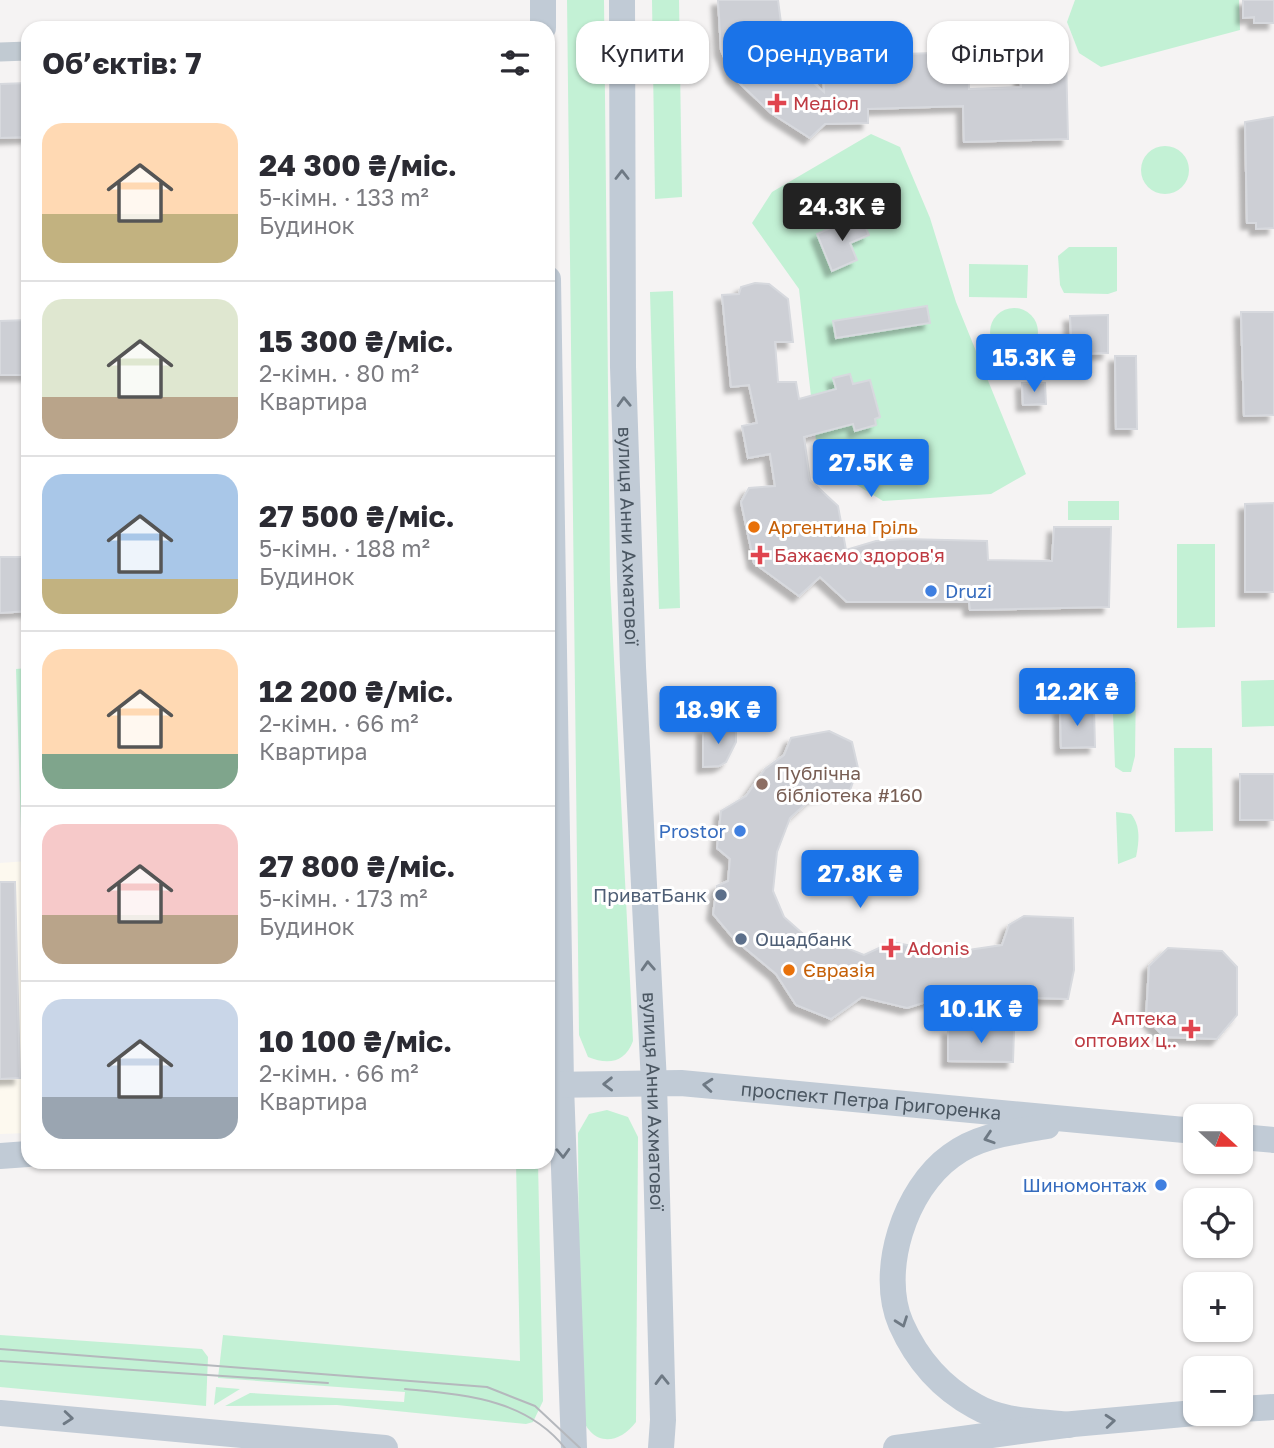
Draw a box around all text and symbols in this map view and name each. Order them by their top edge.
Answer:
chip: Купити [576,21,709,84]
chip: Орендувати [723,21,913,84]
chip: Фільтри [927,21,1069,84]
icon: filters [496,44,534,82]
text: Об’єктів: 7 [42,45,202,81]
place label: Медіол [793,91,859,114]
marker: Медіол [767,93,787,113]
text: 24 300 ₴/міс. [259,147,457,183]
icon: home [98,151,182,235]
one-way arrow [614,169,630,180]
text: 5-кімн. · 133 m² [259,183,429,211]
pin: 24.3K ₴ [777,184,907,243]
text: 24.3K ₴ [799,192,885,220]
text: Будинок [259,211,355,239]
text: 15 300 ₴/міс. [259,323,454,359]
icon: home [98,327,182,411]
pin: 15.3K ₴ [969,334,1099,394]
text: 15.3K ₴ [992,343,1076,371]
text: 2-кімн. · 80 m² [259,359,419,387]
text: Квартира [259,387,367,415]
one-way arrow [616,397,631,408]
street label: вулиця Анни Ахматової [614,426,644,647]
pin: 27.5K ₴ [806,440,936,499]
text: 27.5K ₴ [829,448,913,476]
text: 27 500 ₴/міс. [259,498,455,534]
icon: home [98,502,182,586]
place label: Аргентина Гріль [768,515,918,538]
marker: Аргентина Гріль [746,519,762,535]
text: 5-кімн. · 188 m² [259,534,430,562]
place label: Бажаємо здоров'я [774,543,945,566]
marker: Бажаємо здоров'я [752,547,768,563]
text: Будинок [259,562,355,590]
place label: Druzi [945,579,992,602]
marker: Druzi [923,583,939,599]
pin: 12.2K ₴ [1012,668,1142,728]
text: 12 200 ₴/міс. [259,673,454,709]
icon: home [98,677,182,761]
text: 12.2K ₴ [1035,677,1119,705]
pin: 18.9K ₴ [653,686,783,746]
text: 18.9K ₴ [676,695,761,723]
text: 2-кімн. · 66 m² [259,709,419,737]
text: Квартира [259,737,367,765]
place label: Публічна бібліотека #160 [776,761,923,806]
marker: Публічна бібліотека #160 [754,776,770,792]
place label: Prostor [658,819,727,842]
marker: Prostor [732,823,748,839]
text: 27 800 ₴/міс. [259,848,456,884]
pin: 27.8K ₴ [795,850,925,910]
icon: home [98,852,182,936]
text: 27.8K ₴ [817,859,903,887]
place label: ПриватБанк [593,883,707,906]
text: 5-кімн. · 173 m² [259,884,428,912]
marker: ПриватБанк [713,887,729,903]
text: Будинок [259,912,355,940]
place label: Ощадбанк [755,927,852,950]
marker: Ощадбанк [733,931,749,947]
place label: Adonis [907,936,969,959]
marker: Adonis [881,938,901,958]
place label: Євразія [803,958,875,981]
one-way arrow [641,961,656,972]
marker: Євразія [781,962,797,978]
pin: 10.1K ₴ [916,986,1046,1045]
street label: вулиця Анни Ахматової [638,991,669,1212]
text: 10.1K ₴ [940,994,1022,1022]
place label: Аптека оптових ц‥ [1074,1006,1177,1051]
marker: Аптека оптових ц‥ [1183,1021,1199,1037]
text: 10 100 ₴/міс. [259,1023,452,1059]
icon: home [98,1027,182,1111]
text: 2-кімн. · 66 m² [259,1059,419,1087]
one-way arrow [602,1076,613,1092]
street label: проспект Петра Григоренка [740,1077,1002,1124]
one-way arrow [702,1078,713,1093]
text: Квартира [259,1087,367,1115]
north arrow [1183,1104,1253,1174]
map controls [1183,1104,1253,1426]
one-way arrow [984,1130,996,1144]
one-way arrow [556,1148,571,1159]
place label: Шиномонтаж [1022,1173,1147,1196]
marker: Шиномонтаж [1153,1177,1169,1193]
button: locate [1183,1188,1253,1258]
button: + [1183,1272,1253,1342]
one-way arrow [894,1315,908,1327]
button: − [1183,1356,1253,1426]
one-way arrow [654,1374,670,1385]
one-way arrow [63,1410,74,1425]
one-way arrow [1105,1414,1116,1429]

